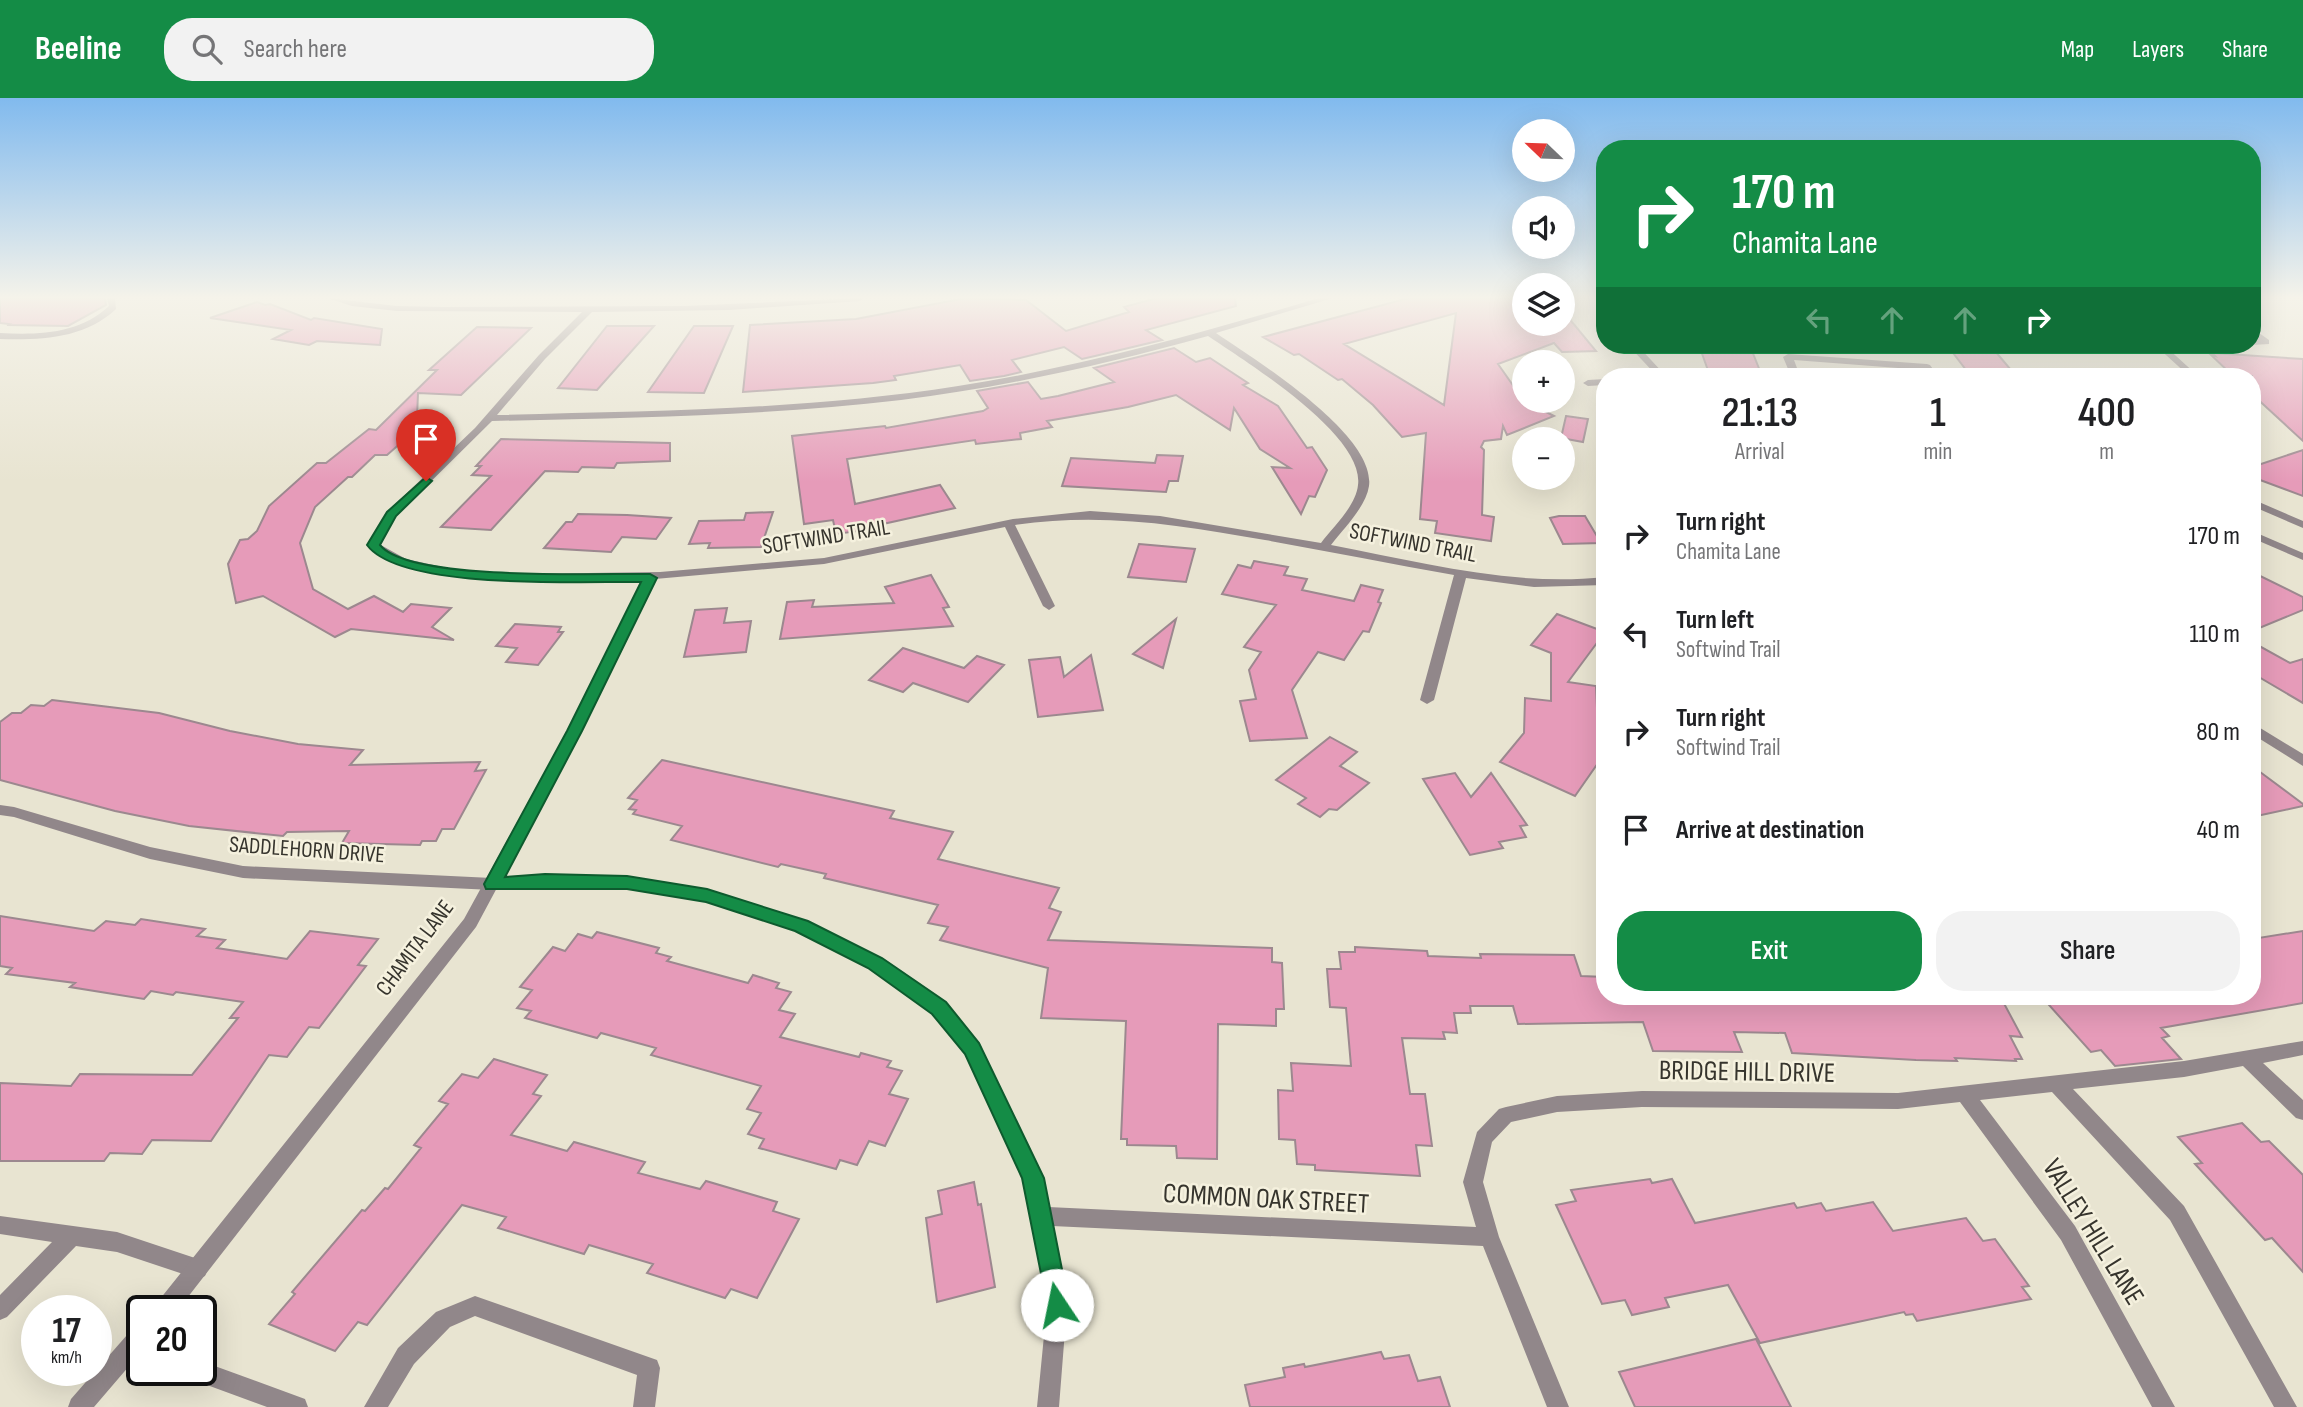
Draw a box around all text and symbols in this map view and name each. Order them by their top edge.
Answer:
search box [164,18,654,81]
text: Beeline [35,29,122,69]
icon: search [188,30,226,68]
text: Search here [244,34,347,65]
text: Map [2061,35,2094,64]
text: Layers [2132,35,2184,64]
text: Share [2222,35,2268,64]
north arrow [1512,119,1575,182]
map controls [1512,119,1575,490]
text: 170 m [1732,164,1836,223]
icon: right [1617,168,1708,259]
button: sound [1512,196,1575,259]
text: Chamita Lane [1732,224,1878,263]
button: layers [1512,273,1575,336]
icon: left [1800,301,1838,339]
icon: ahead [1873,301,1911,339]
icon: ahead [1946,301,1984,339]
icon: right [2019,301,2057,339]
button: + [1512,350,1575,413]
text: 21:13 [1721,388,1798,439]
text: 1 [1930,388,1946,439]
text: 400 [2078,388,2136,439]
pin [396,409,456,481]
icon: arrive [407,420,445,458]
button: − [1512,427,1575,490]
text: Arrival [1735,438,1784,466]
text: min [1924,438,1952,466]
text: m [2099,438,2114,466]
text: Turn right [1676,507,1765,538]
street label: SOFTWIND TRAIL [760,513,892,561]
street label: SOFTWIND TRAIL [1347,517,1479,569]
icon: right [1617,517,1655,555]
text: 170 m [2188,521,2240,552]
text: Chamita Lane [1676,538,1781,566]
text: Turn left [1676,605,1754,636]
icon: left [1617,615,1655,653]
text: 110 m [2189,619,2240,650]
text: Softwind Trail [1676,636,1781,664]
text: Turn right [1676,703,1765,734]
icon: right [1617,713,1655,751]
text: 80 m [2196,717,2240,748]
text: Softwind Trail [1676,734,1781,762]
icon: arrive [1617,811,1655,849]
text: Arrive at destination [1676,815,1864,846]
text: 40 m [2197,815,2240,846]
street label: SADDLEHORN DRIVE [228,831,386,869]
street label: CHAMITA LANE [370,895,460,1001]
button: Exit [1617,911,1922,991]
button: Share [1936,911,2240,991]
street label: BRIDGE HILL DRIVE [1659,1054,1835,1090]
street label: VALLEY HILL LANE [2035,1153,2151,1311]
street label: COMMON OAK STREET [1162,1177,1370,1221]
position arrow [1020,1268,1094,1342]
speed limit sign: 20 [126,1295,217,1386]
text: 17 [52,1310,81,1353]
text: km/h [51,1347,82,1368]

